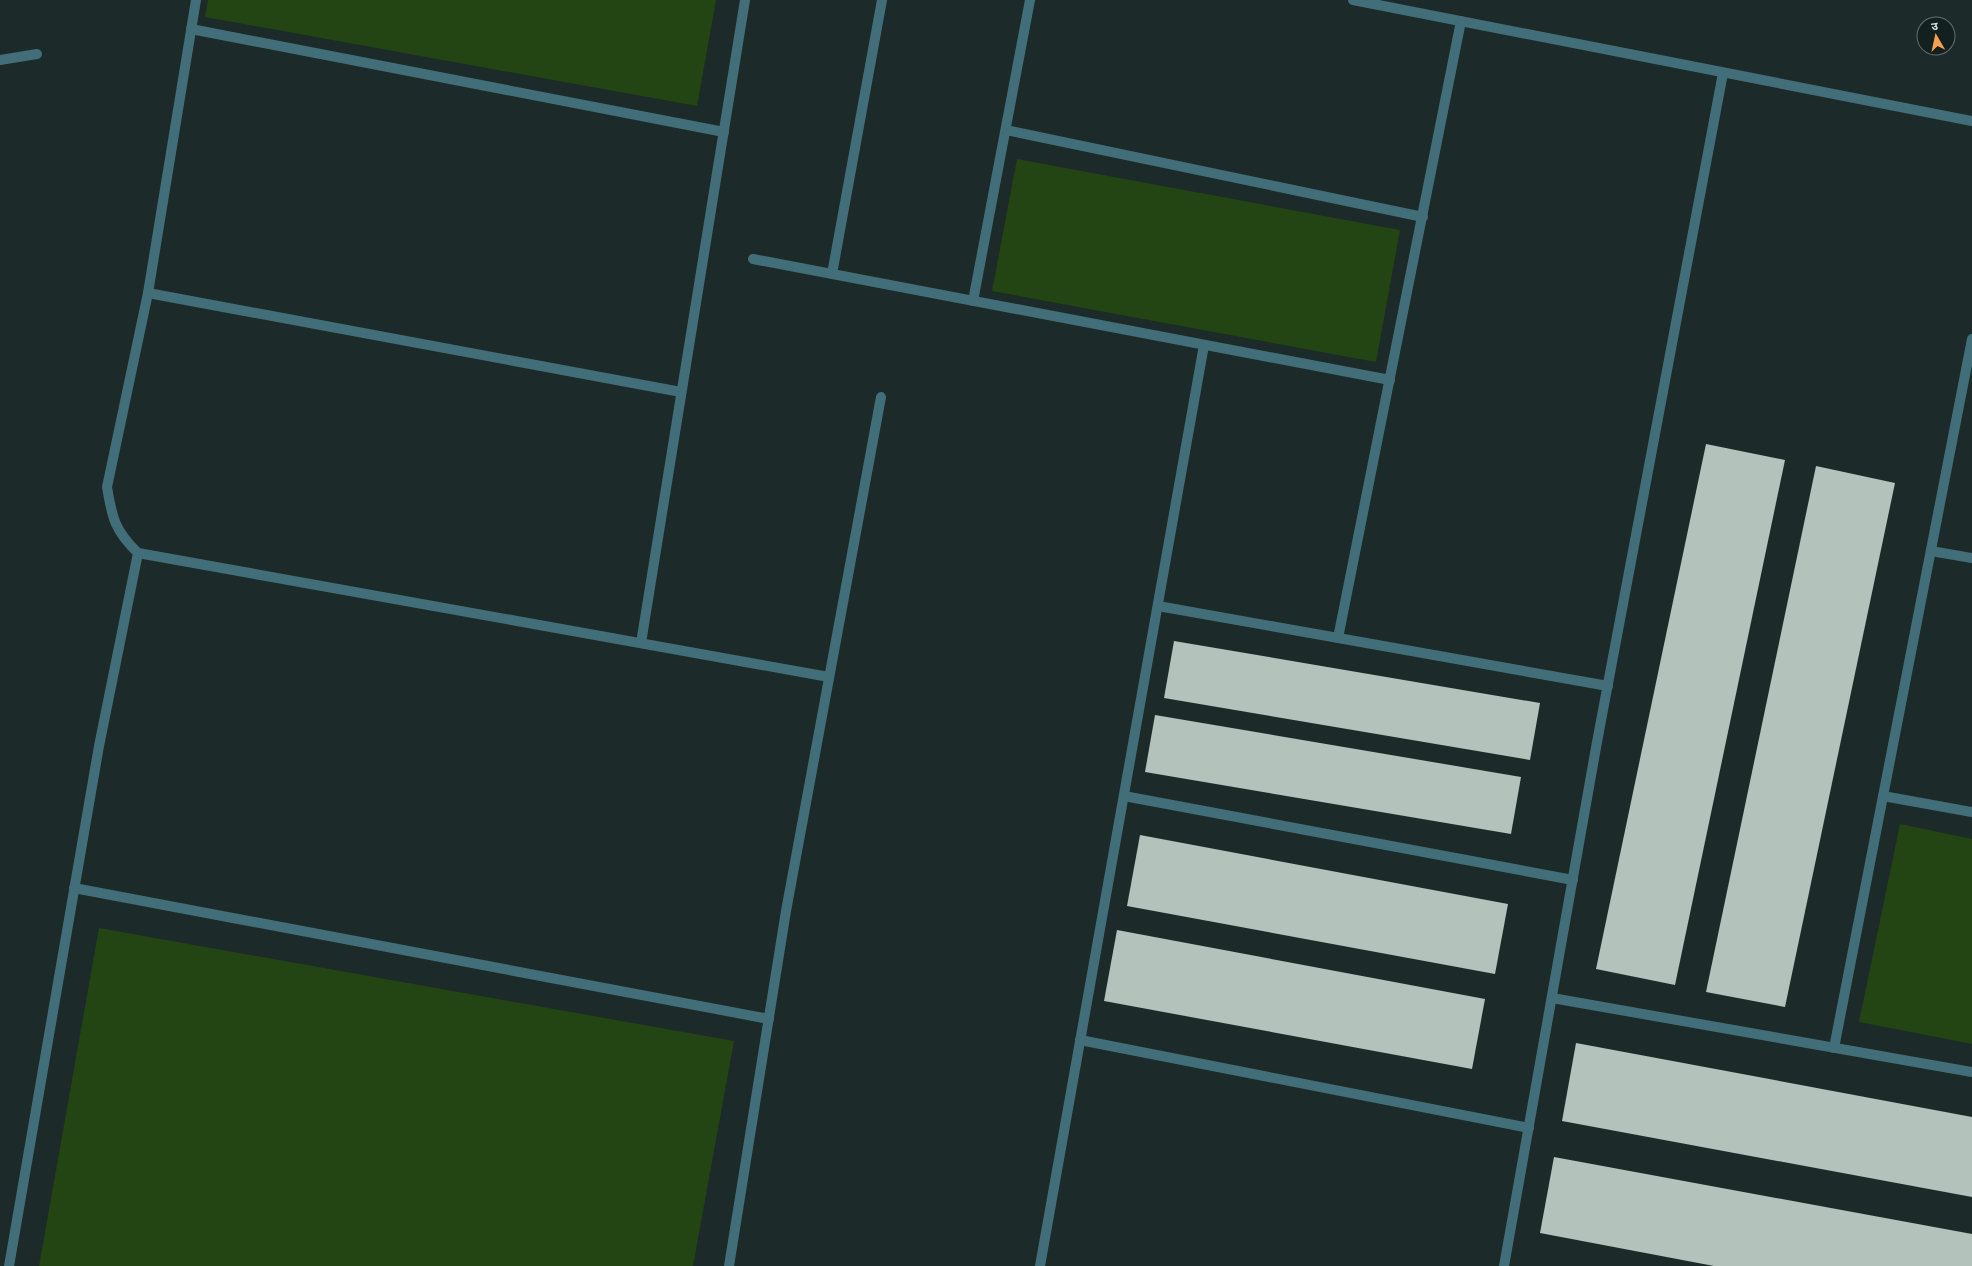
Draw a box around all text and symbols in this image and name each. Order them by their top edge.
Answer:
north arrow [1916,16,1956,56]
text: उ [1930,20,1939,34]

